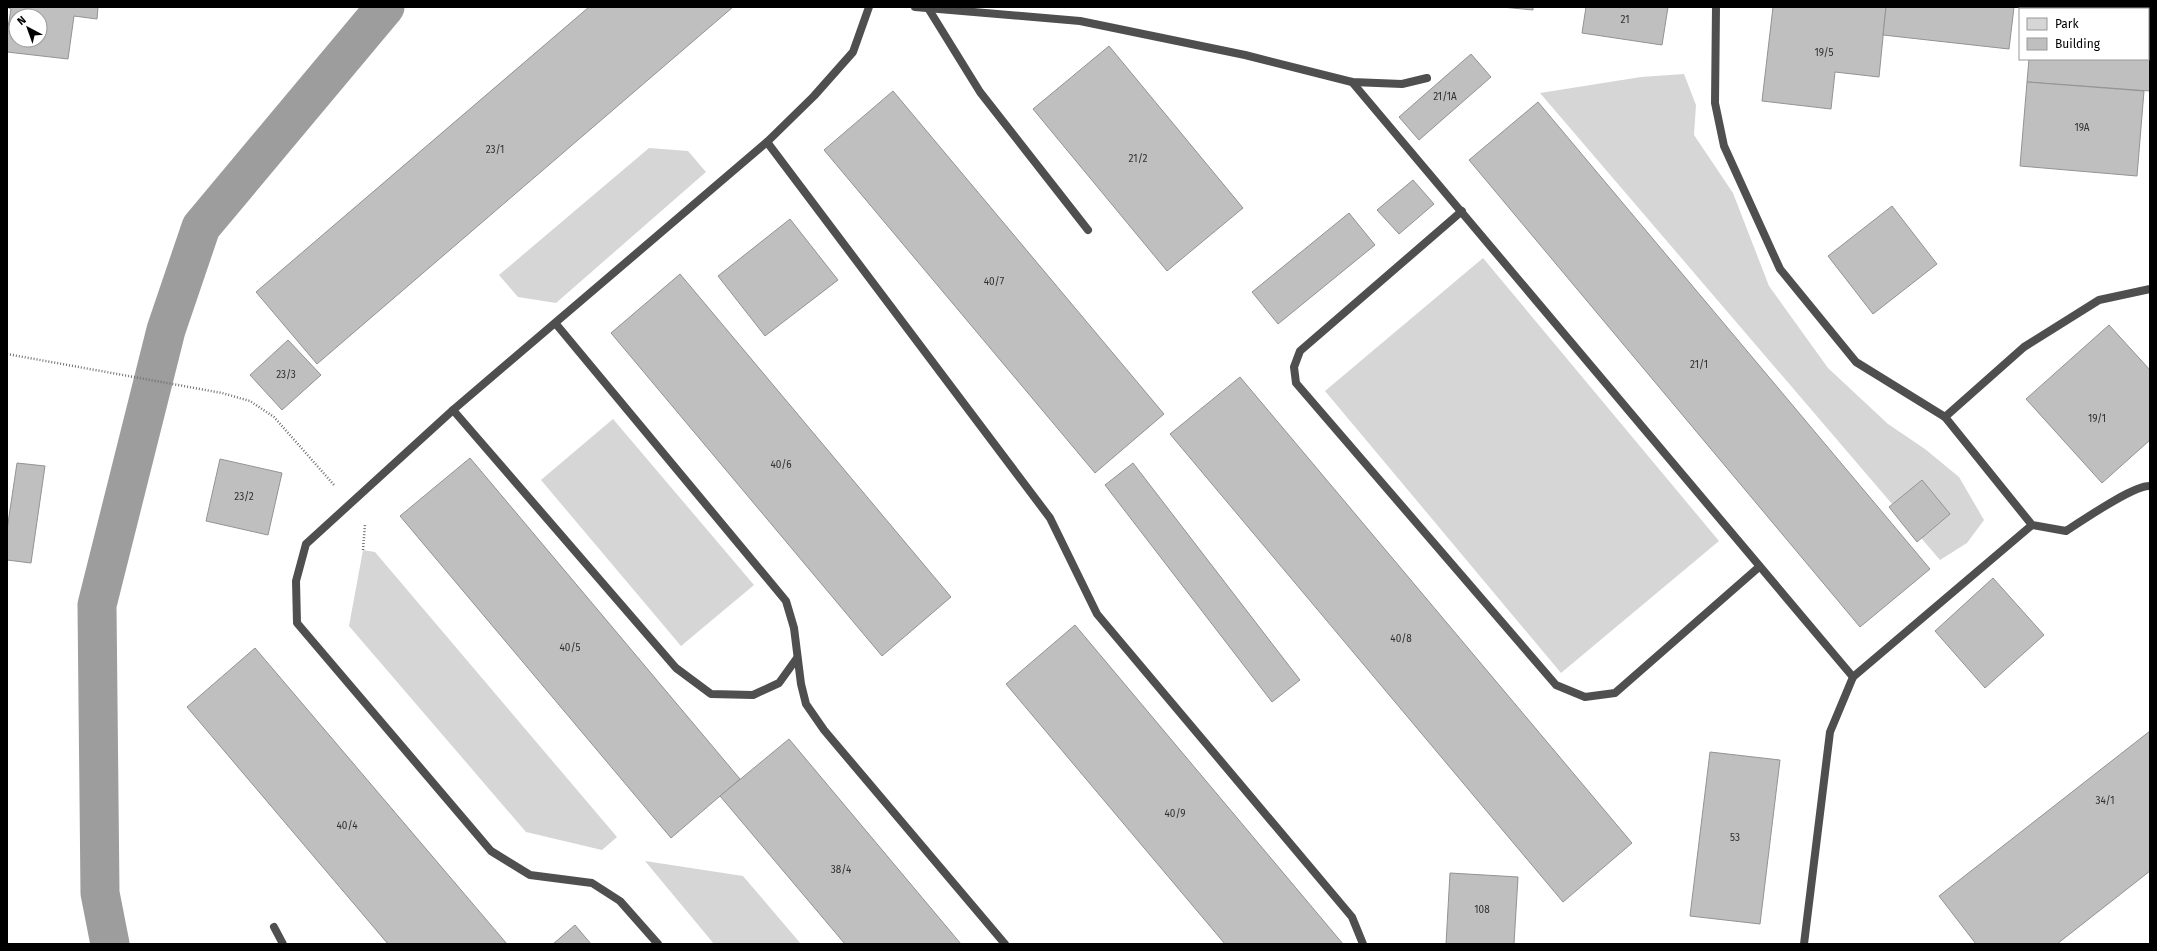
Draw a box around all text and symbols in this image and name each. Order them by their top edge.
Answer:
north arrow [8,8,48,48]
legend [2019,8,2149,60]
text: N [15,14,29,28]
house number: 21 [1620,14,1630,26]
text: Park [2055,17,2079,31]
text: Building [2055,37,2101,51]
house number: 19/5 [1814,47,1834,59]
house number: 21/1А [1433,91,1457,103]
house number: 19А [2074,122,2090,134]
house number: 23/1 [486,144,504,156]
house number: 21/2 [1129,153,1147,165]
house number: 40/7 [984,276,1005,288]
house number: 21/1 [1690,359,1708,371]
house number: 23/3 [276,369,296,381]
house number: 19/1 [2088,413,2106,425]
house number: 40/6 [770,459,792,471]
house number: 23/2 [234,491,254,503]
house number: 40/8 [1390,633,1412,645]
house number: 40/5 [560,642,580,654]
house number: 34/1 [2096,795,2115,807]
house number: 40/9 [1165,808,1185,820]
house number: 40/4 [337,820,358,832]
house number: 53 [1730,832,1740,844]
house number: 38/4 [831,864,852,876]
house number: 108 [1474,904,1490,916]

